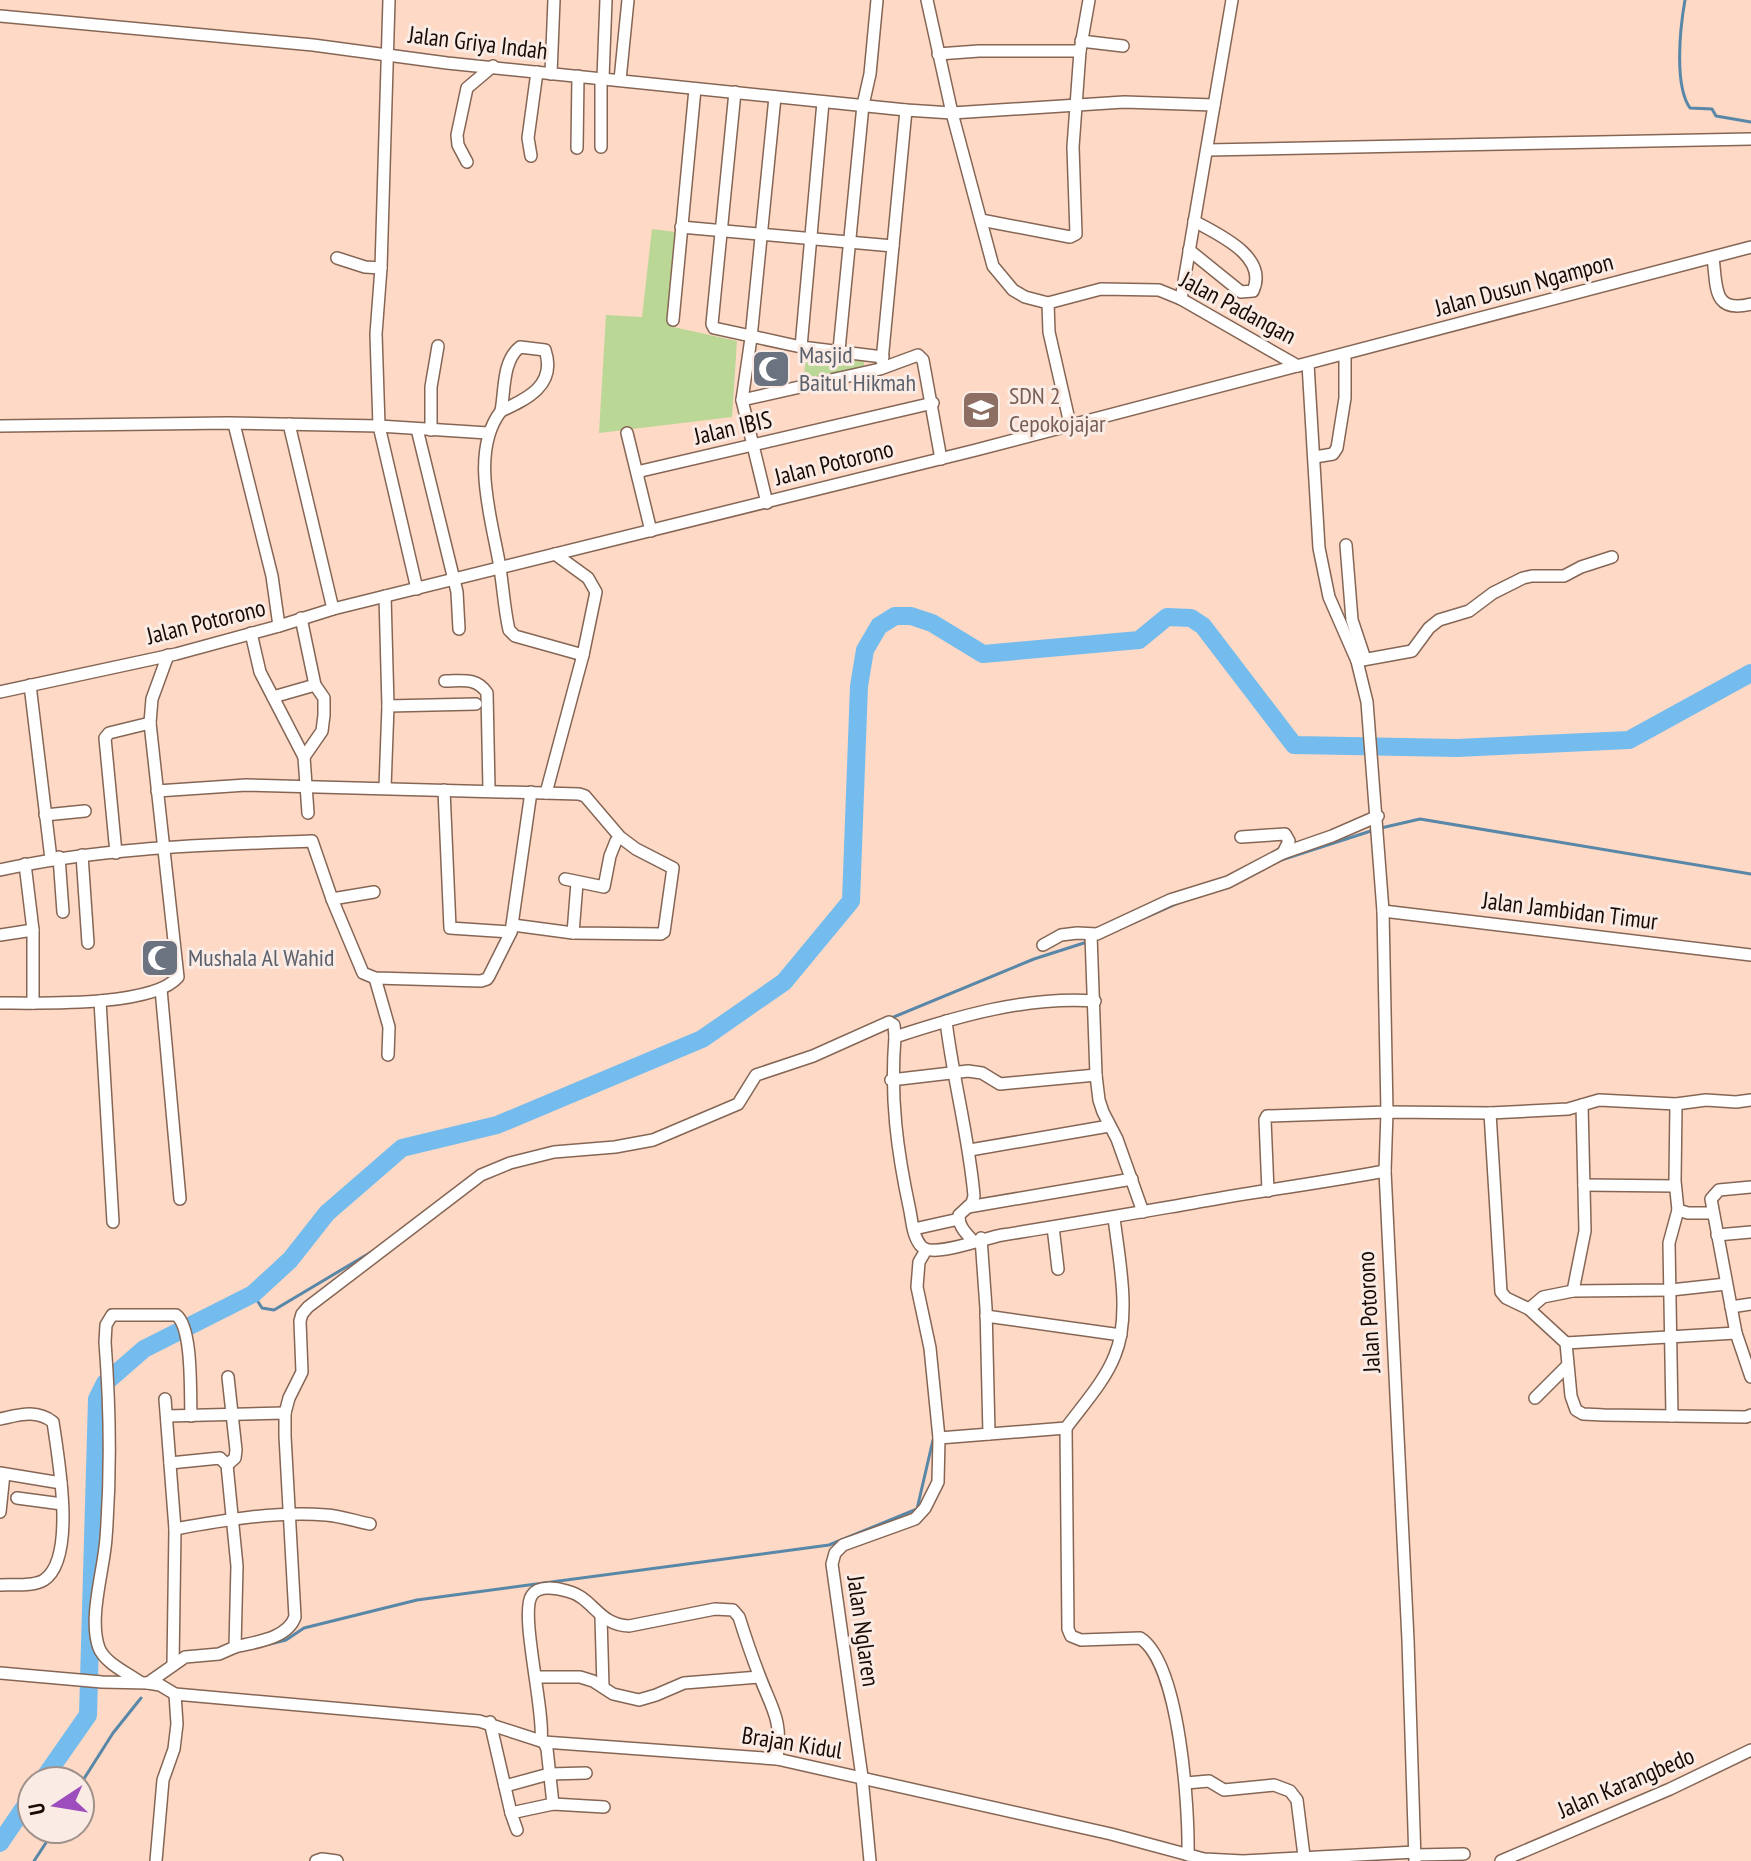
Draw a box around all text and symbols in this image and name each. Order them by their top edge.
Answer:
street label: Jalan Griya Indah [406,18,550,66]
street label: Jalan Dusun Ngampon [1430,246,1616,323]
street label: Jalan Padangan [1174,264,1302,351]
place label: Masjid Baitul Hikmah [799,339,916,398]
mosque icon: Masjid Baitul Hikmah [750,348,792,390]
place label: SDN 2 Cepokojajar [1009,380,1106,439]
school or university icon: SDN 2 Cepokojajar [960,389,1002,431]
street label: Jalan IBIS [690,404,775,452]
street label: Jalan Potorono [770,433,896,492]
street label: Jalan Potorono [142,592,268,651]
street label: Jalan Jambidan Timur [1480,884,1660,937]
mosque icon: Mushala Al Wahid [139,937,181,979]
place label: Mushala Al Wahid [188,942,334,973]
street label: Jalan Potorono [1350,1251,1387,1374]
street label: Jalan Nglaren [840,1572,887,1688]
street label: Brajan Kidul [740,1719,845,1766]
street label: Jalan Karangbedo [1552,1740,1699,1826]
north arrow [16,1765,96,1845]
text: U [22,1801,51,1818]

